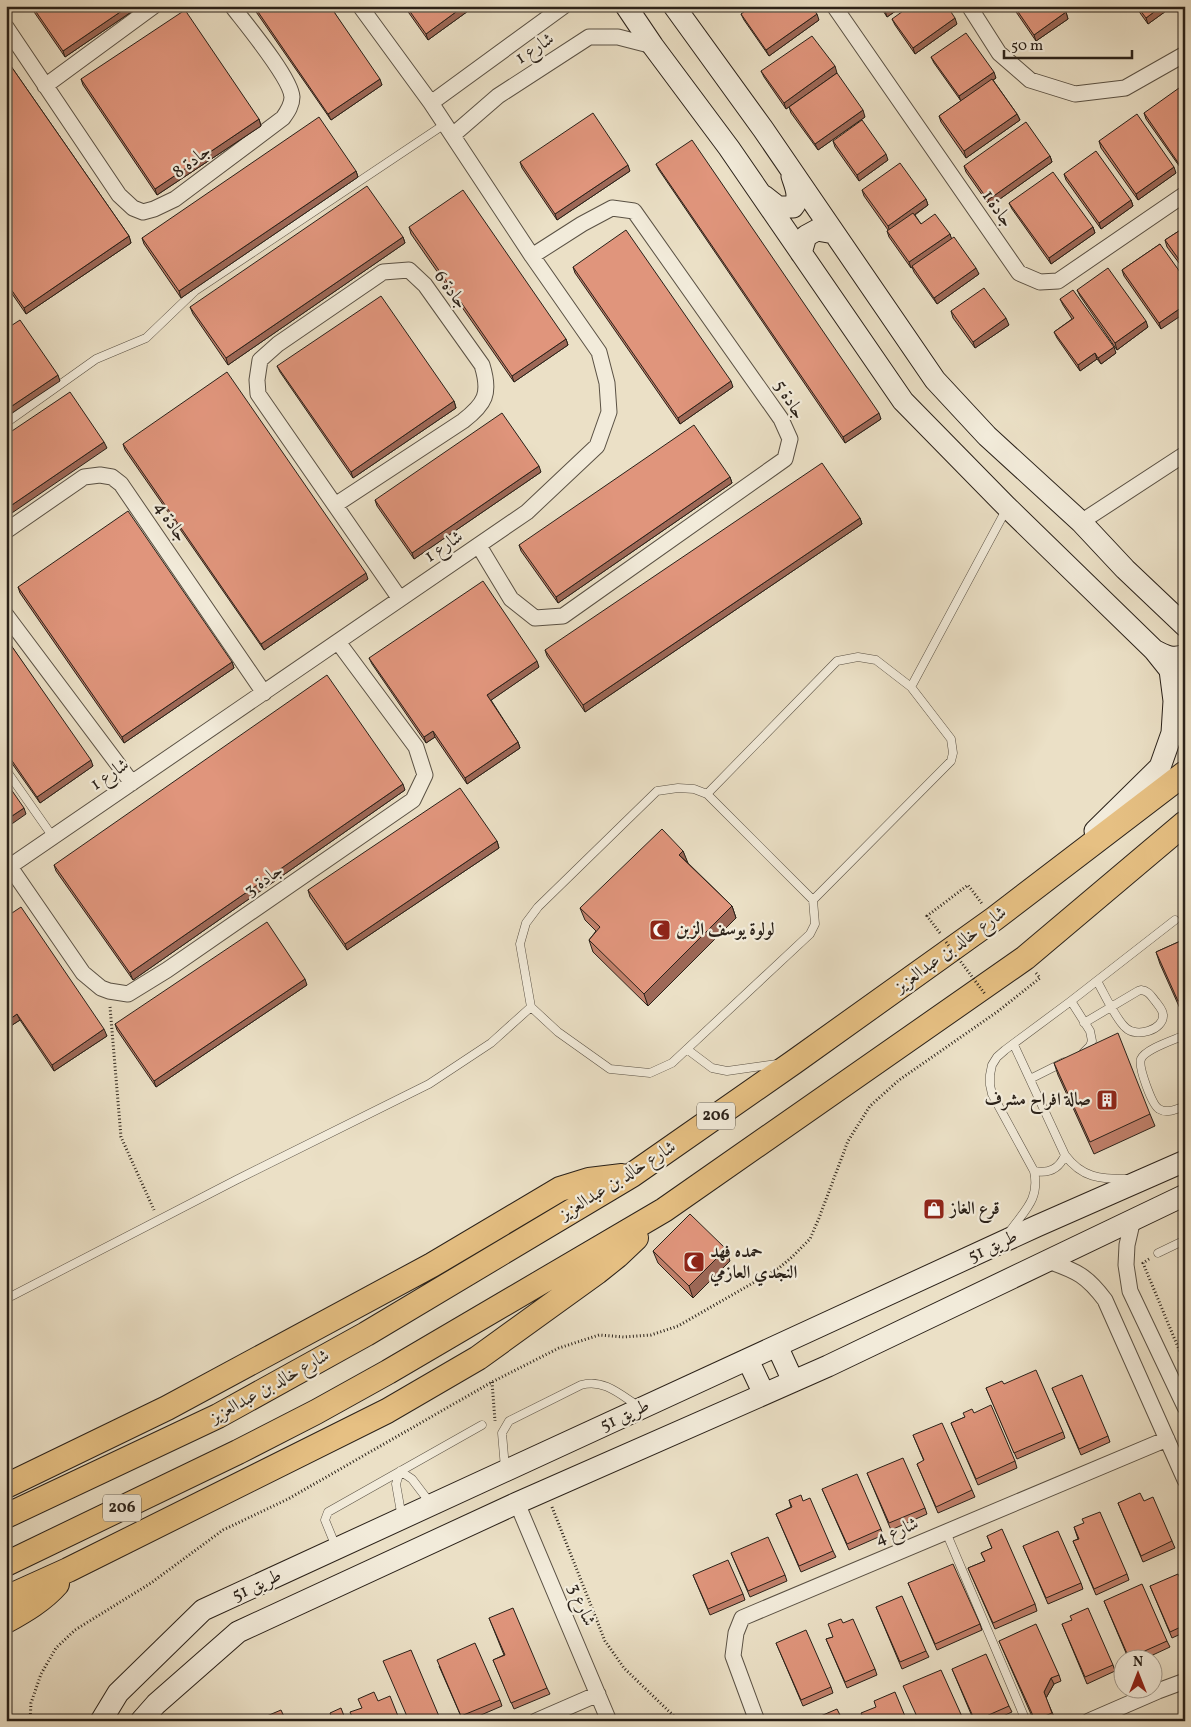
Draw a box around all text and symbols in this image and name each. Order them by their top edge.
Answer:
street label: شارع 1 [511,27,560,72]
scale bar [1004,28,1131,60]
text: 50 m [1011,36,1043,57]
street label: جادة 8 [167,139,217,185]
street label: جادة 1 [975,185,1019,233]
street label: جادة 6 [427,266,473,314]
street label: جادة 5 [767,376,811,424]
street label: جادة 4 [147,497,193,547]
street label: شارع 1 [420,525,469,570]
street label: شارع 1 [86,753,135,798]
street label: جادة 3 [239,859,289,903]
street label: شارع خالد بن عبدالعزيز [888,901,1013,1001]
mosque icon: لولوة يوسف الزبن [648,918,672,942]
place label: لولوة يوسف الزبن [676,918,775,943]
place label: صالة افراح مشرف [985,1088,1091,1115]
building icon: صالة افراح مشرف [1095,1088,1119,1112]
road number: 206 [697,1102,735,1130]
street label: شارع خالد بن عبدالعزيز [553,1135,682,1229]
shop icon: قرع الغاز [922,1197,946,1221]
place label: قرع الغاز [948,1197,1000,1223]
street label: طريق 51 [964,1225,1022,1269]
place label: حمده فهد النجدي العازمي [709,1240,797,1287]
mosque icon: حمده فهد النجدي العازمي [682,1250,706,1274]
street label: شارع خالد بن عبدالعزيز [204,1344,335,1432]
street label: طريق 51 [596,1394,654,1438]
road number: 206 [103,1495,141,1522]
street label: شارع 4 [871,1512,923,1553]
street label: طريق 51 [228,1564,286,1608]
street label: شارع 3 [560,1580,601,1631]
north arrow [1114,1650,1164,1700]
text: N [1133,1653,1143,1672]

